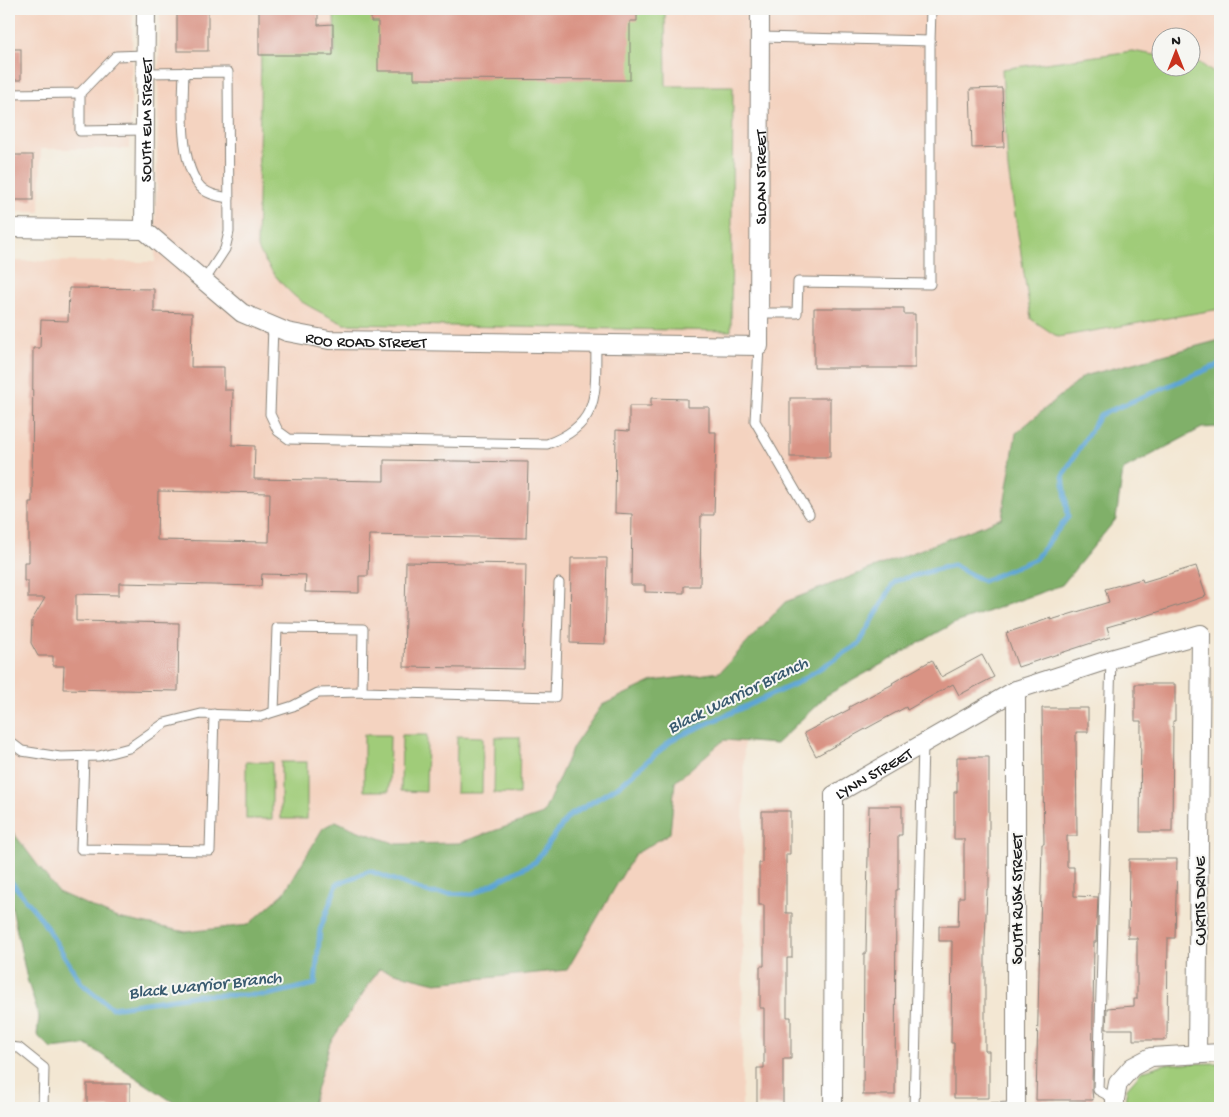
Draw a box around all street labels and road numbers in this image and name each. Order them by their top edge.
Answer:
street label: SOUTH ELM STREET [138,57,159,182]
street label: SLOAN STREET [753,129,773,224]
street label: ROO ROAD STREET [303,330,427,354]
street label: LYNN STREET [833,745,917,805]
street label: SOUTH RUSK STREET [1010,833,1029,965]
street label: CURTIS DRIVE [1193,855,1212,946]

